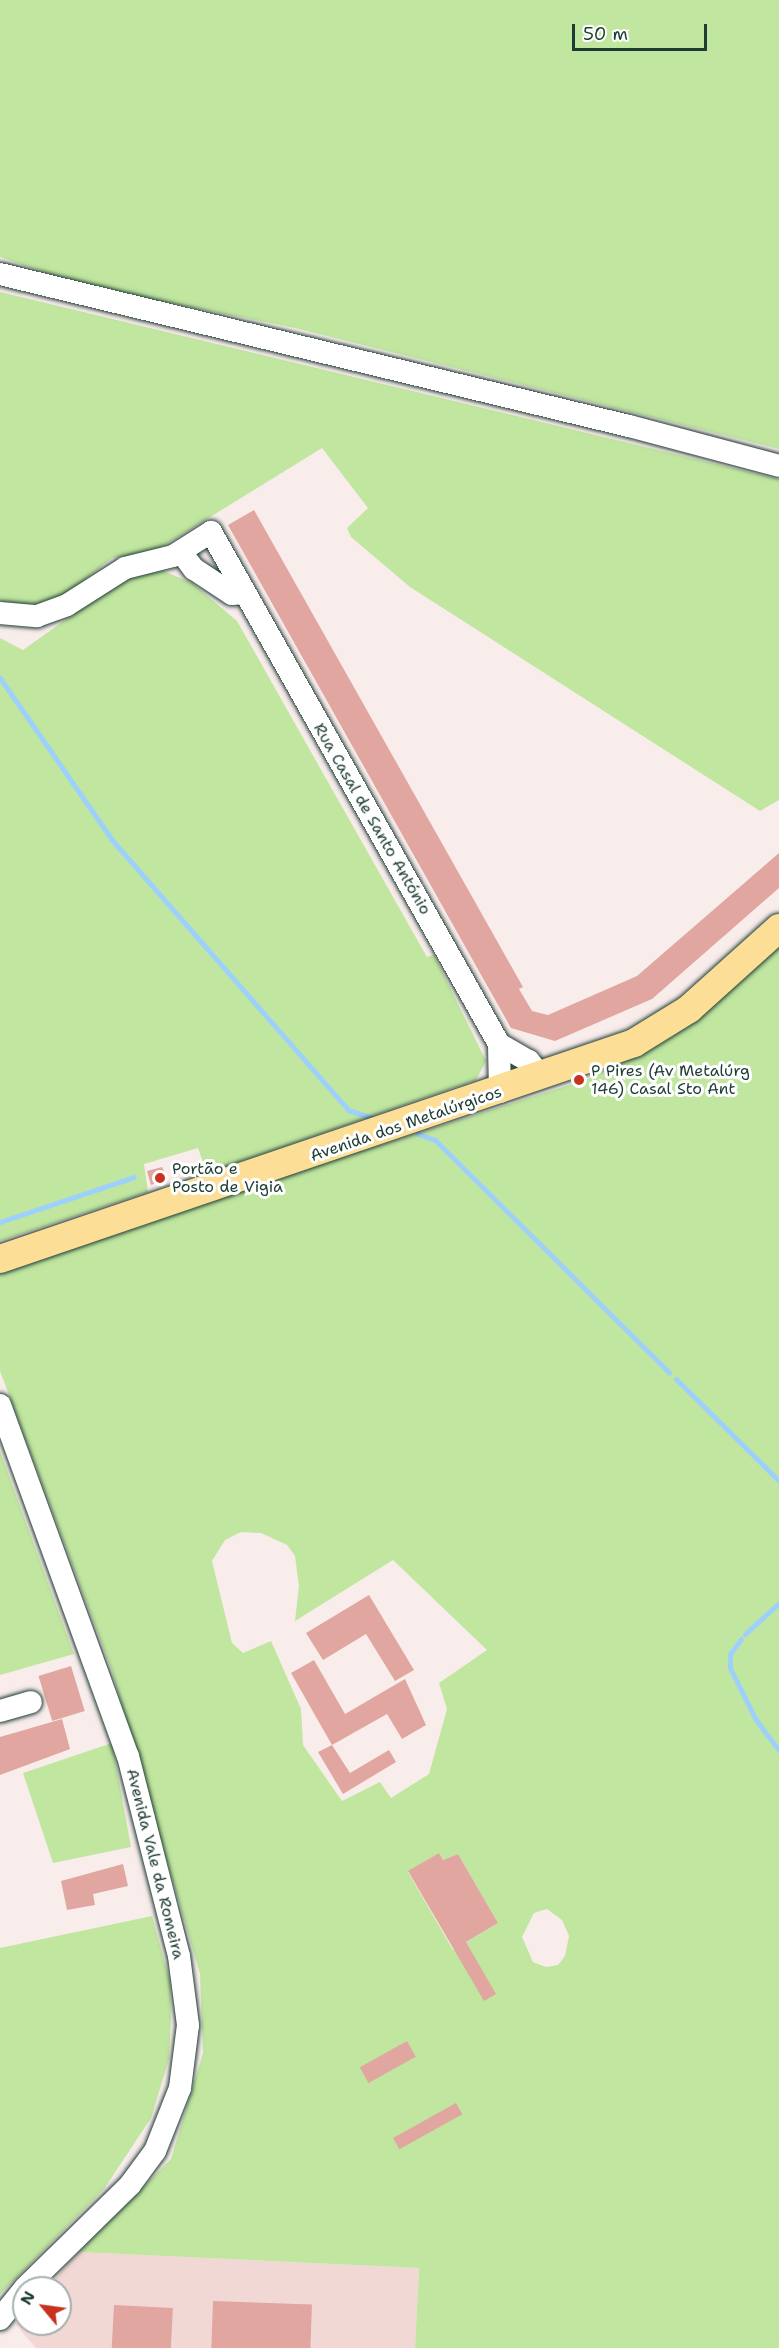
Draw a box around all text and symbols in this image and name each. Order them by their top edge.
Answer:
scale bar [575,12,710,50]
text: 50 m [583,22,628,46]
street label: Rua Casal de Santo António [309,720,435,918]
place label: P Pires (Av Metalúrg 146) Casal Sto Ant [591,1061,750,1099]
marker: P Pires (Av Metalúrg 146) Casal Sto Ant [572,1073,586,1087]
street label: Avenida dos Metalúrgicos [308,1082,504,1166]
place label: Portão e Posto de Vigia [172,1159,283,1197]
marker: Portão e Posto de Vigia [153,1171,167,1185]
street label: Avenida Vale da Romeira [122,1767,188,1961]
north arrow [12,2276,72,2336]
text: N [15,2287,40,2309]

